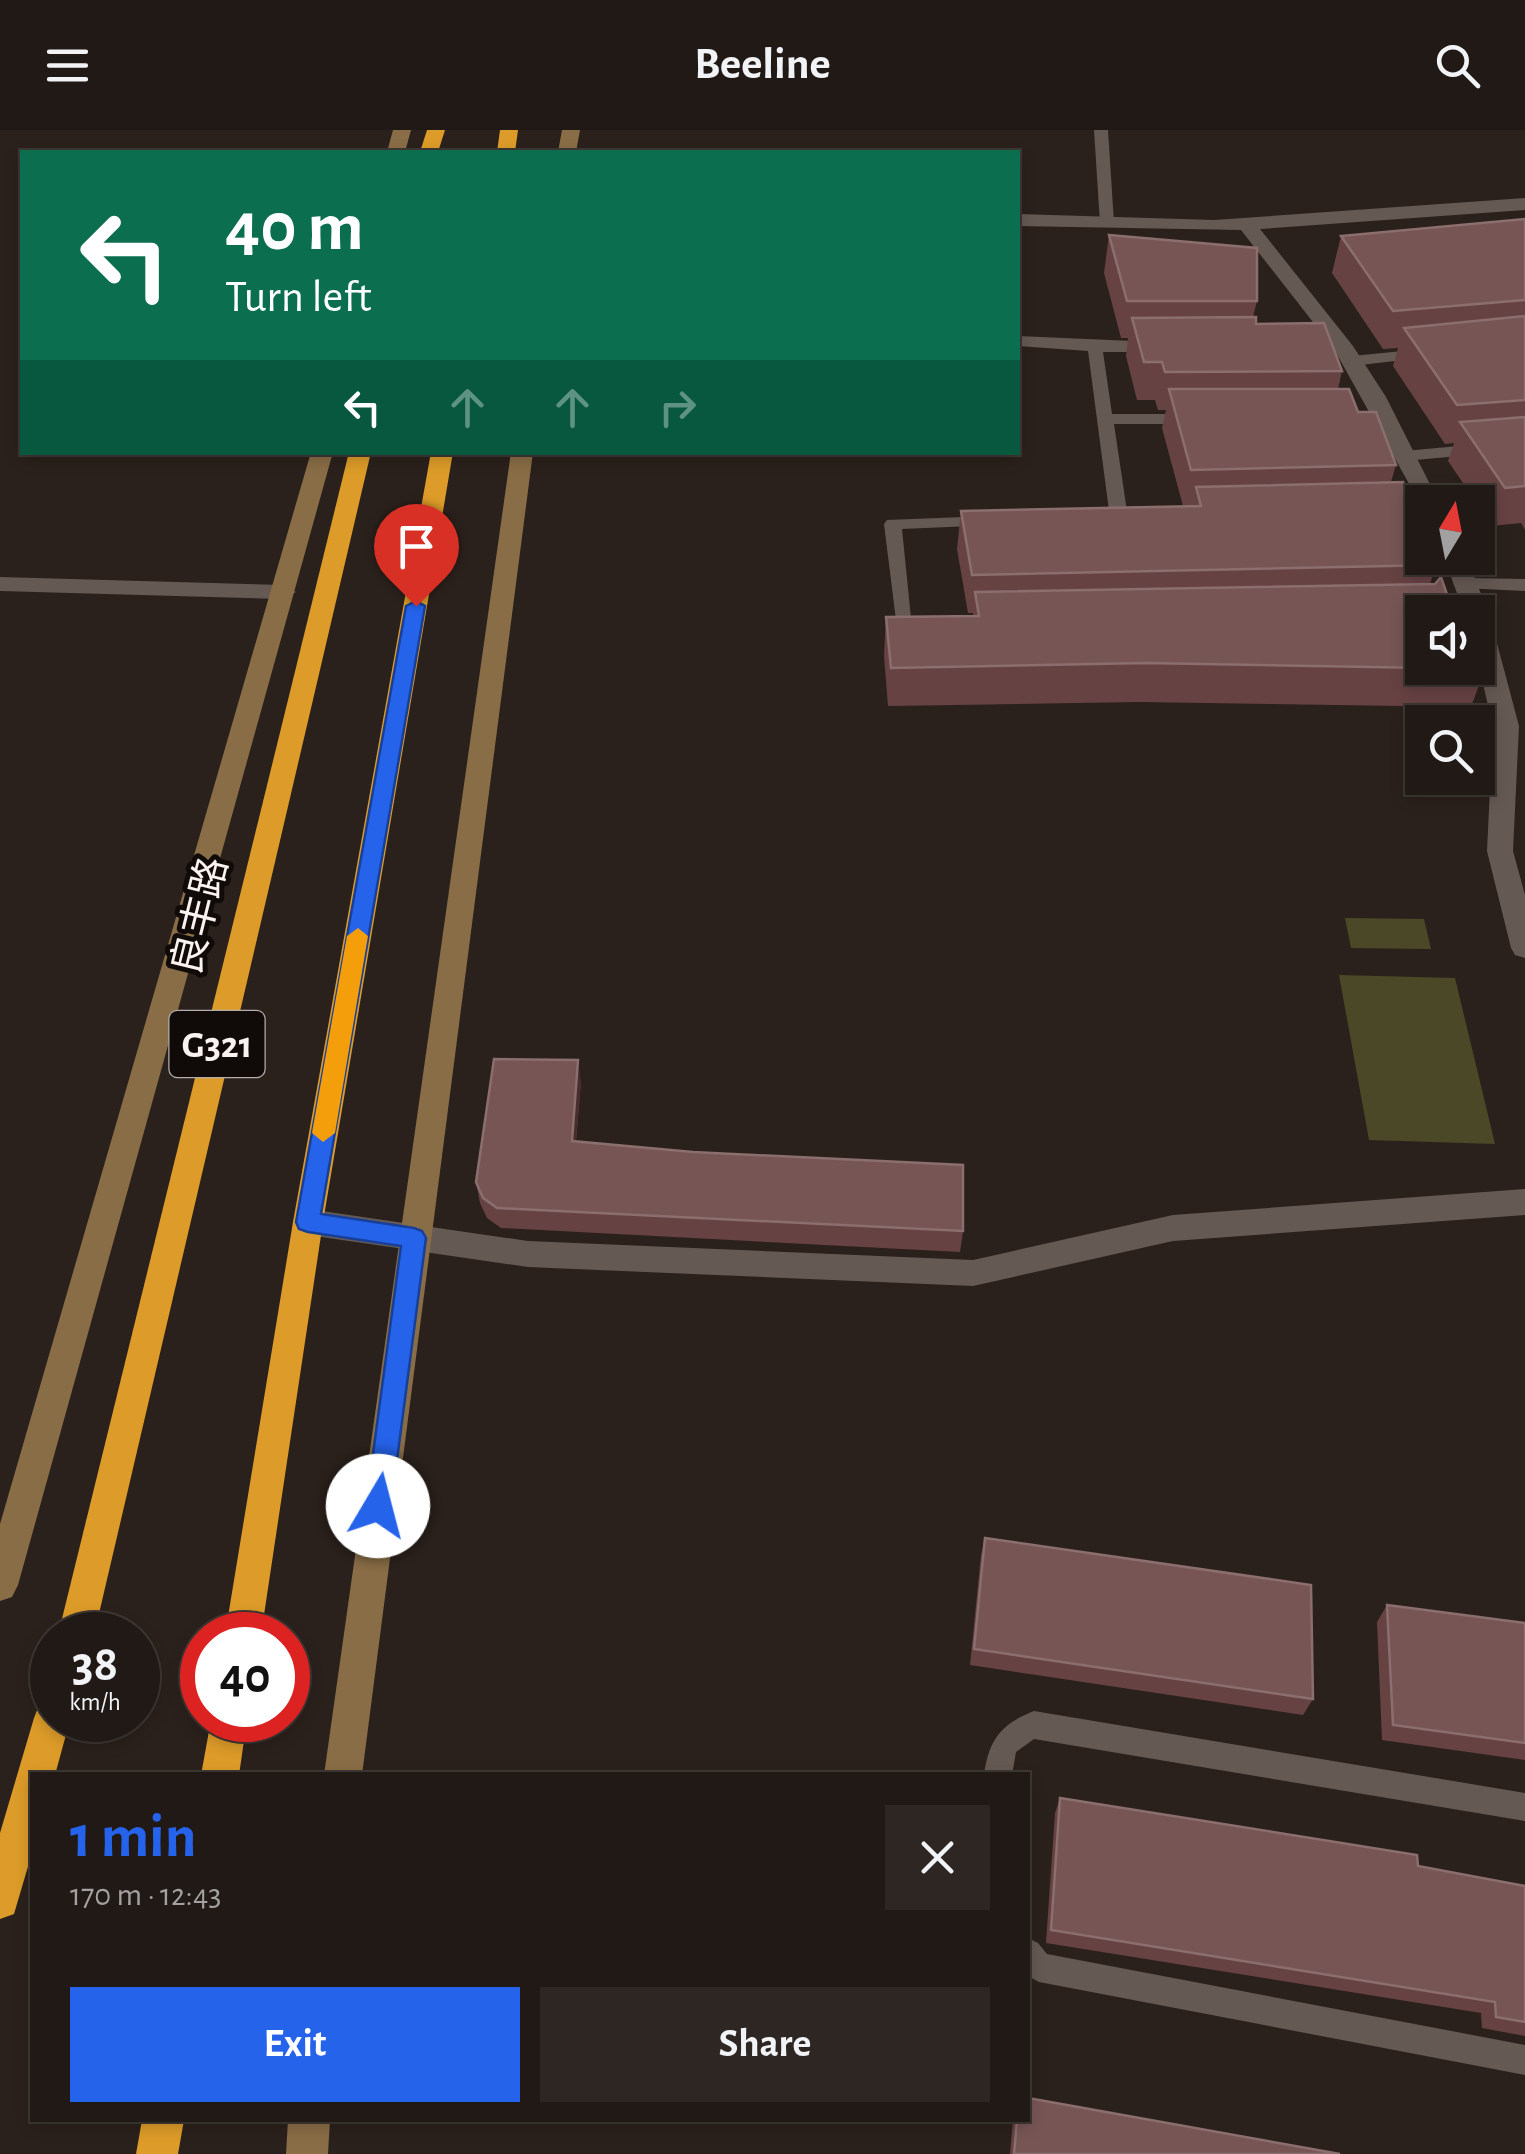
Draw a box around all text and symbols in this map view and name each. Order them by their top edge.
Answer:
icon: menu [40,38,95,93]
icon: search [1430,38,1485,93]
text: Beeline [694,42,831,87]
icon: left [60,190,190,320]
text: 40 m [225,193,364,263]
text: Turn left [225,275,372,320]
icon: left [335,380,390,435]
icon: ahead [440,380,495,435]
icon: ahead [545,380,600,435]
icon: right [650,380,705,435]
north arrow [1405,485,1495,575]
map controls [1405,485,1495,795]
pin [374,504,459,607]
icon: arrive [389,519,444,574]
button: sound [1405,595,1495,685]
button: search [1405,705,1495,795]
street label: 良丰路 [165,853,235,980]
road number: G321 [170,1011,264,1077]
position arrow [326,1454,430,1558]
speed limit sign: 40 [180,1612,310,1742]
text: 38 [72,1640,118,1690]
text: km/h [69,1690,121,1715]
button: close [885,1805,990,1910]
text: 1 min [70,1808,196,1868]
text: 170 m · 12:43 [70,1879,222,1911]
button: Exit [70,1987,520,2102]
button: Share [540,1987,990,2102]

